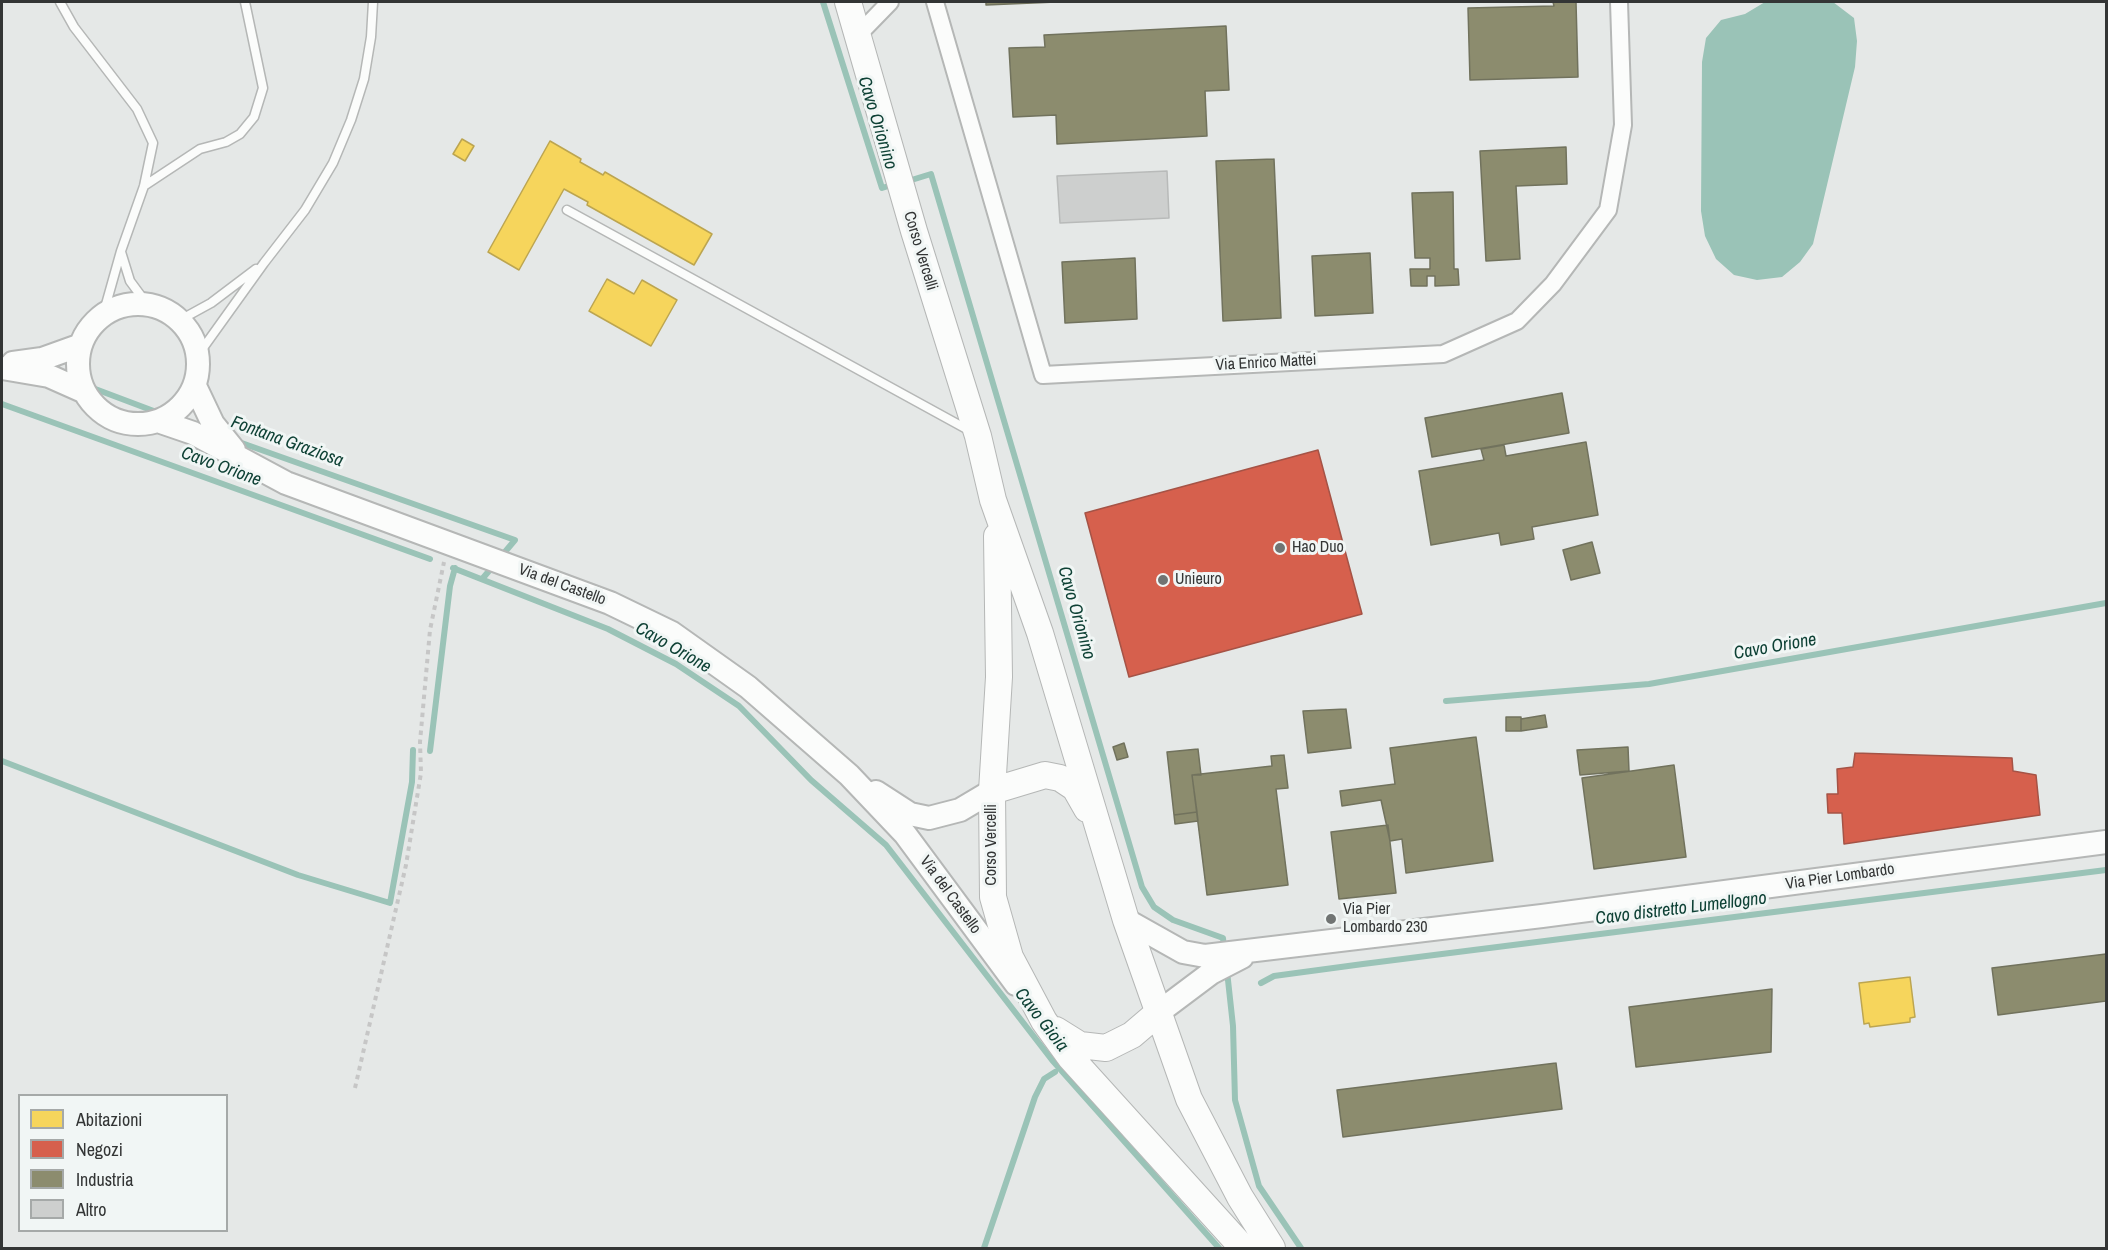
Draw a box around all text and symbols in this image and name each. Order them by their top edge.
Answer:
water label: Cavo Orionino [853,74,901,172]
street label: Corso Vercelli [899,209,941,293]
street label: Via Enrico Mattei [1215,351,1317,375]
water label: Fontana Graziosa [228,412,346,472]
water label: Cavo Orione [178,443,264,491]
place label: Hao Duo [1292,538,1344,558]
marker: Hao Duo [1273,541,1287,555]
street label: Via del Castello [516,560,608,610]
water label: Cavo Orionino [1052,564,1100,662]
place label: Unieuro [1175,570,1222,590]
marker: Unieuro [1156,573,1170,587]
water label: Cavo Orione [631,618,715,678]
water label: Cavo Orione [1732,629,1818,665]
street label: Corso Vercelli [982,804,1002,886]
street label: Via del Castello [915,852,985,938]
street label: Via Pier Lombardo [1784,860,1896,894]
water label: Cavo distretto Lumellogno [1594,888,1768,930]
place label: Via Pier Lombardo 230 [1343,900,1428,938]
marker: Via Pier Lombardo 230 [1324,912,1338,926]
water label: Cavo Gioia [1010,984,1072,1056]
legend [18,1094,228,1232]
text: Abitazioni [76,1107,142,1132]
text: Negozi [76,1137,123,1162]
text: Industria [76,1167,133,1192]
text: Altro [76,1197,106,1222]

